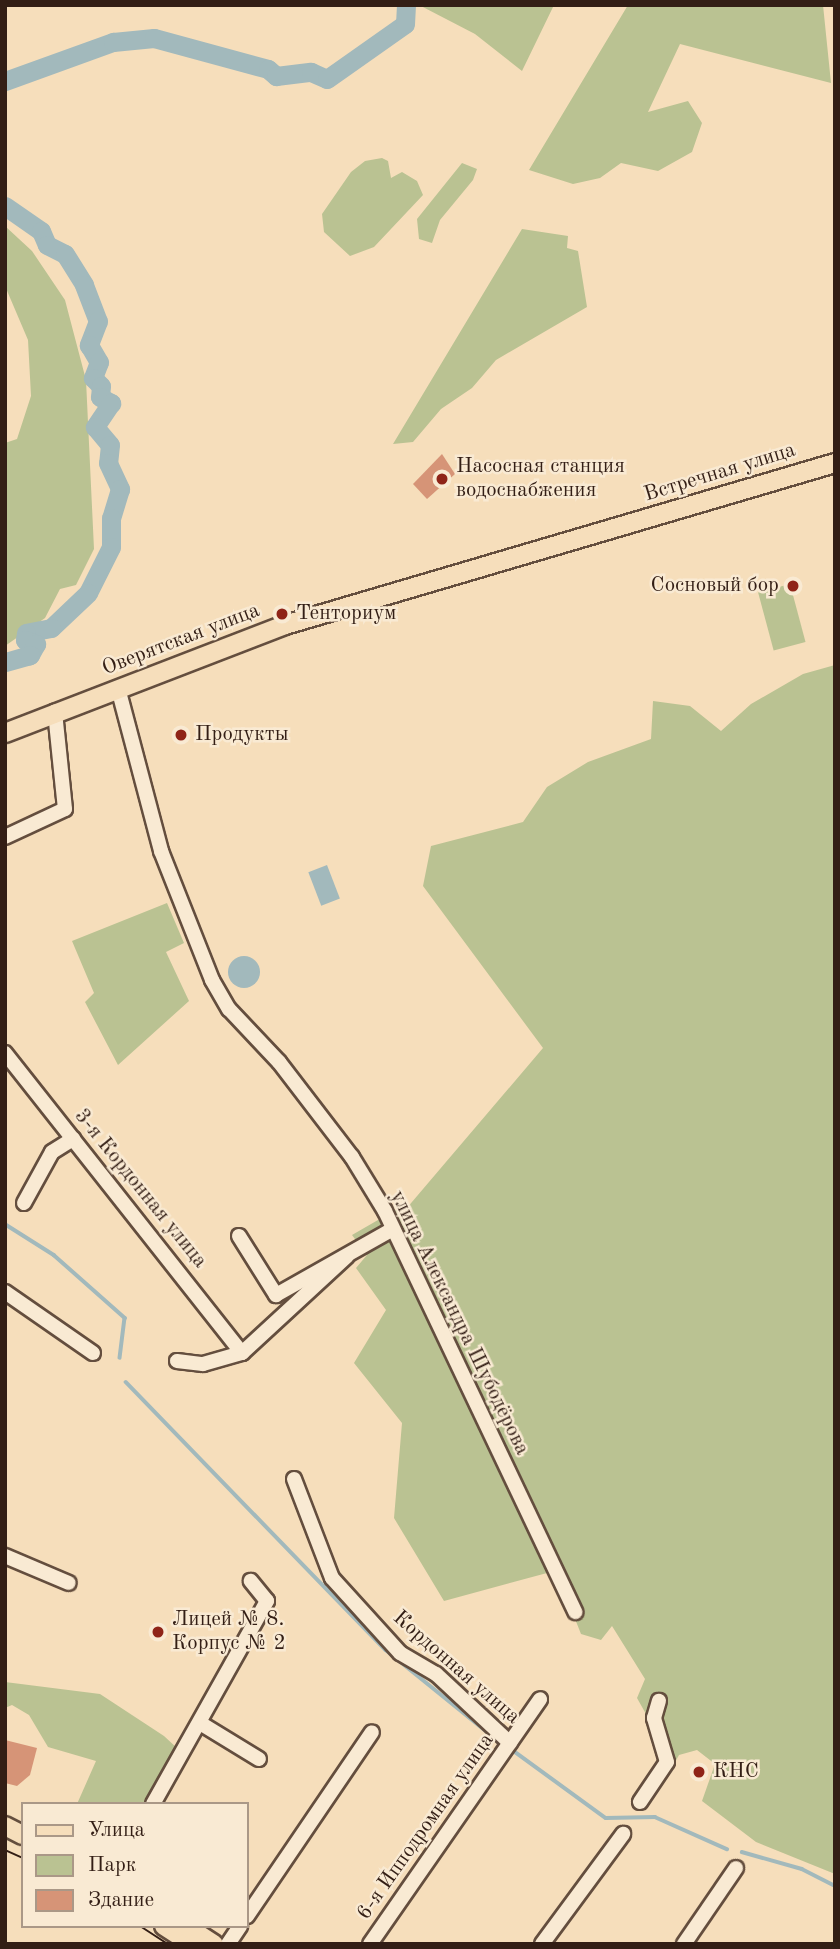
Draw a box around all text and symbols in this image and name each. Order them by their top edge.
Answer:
street label: Встречная улица [641,438,799,508]
place label: Насосная станция водоснабжения [456,454,625,504]
marker: Насосная станция водоснабжения [434,471,450,487]
place label: Сосновый бор [651,573,779,599]
marker: Сосновый бор [785,578,801,594]
street label: Оверятская улица [99,598,263,682]
place label: Тенториум [296,601,396,627]
marker: Тенториум [274,606,290,622]
place label: Пpoдукты [195,722,289,748]
marker: Пpoдукты [173,727,189,743]
street label: 3-я Кордонная улица [68,1104,212,1274]
street label: улица Александра Шубодёрова [384,1187,534,1459]
street label: Кордонная улица [387,1606,525,1730]
place label: Лицей № 8. Корпус № 2 [172,1607,286,1657]
marker: Лицей № 8. Корпус № 2 [150,1624,166,1640]
street label: 6-я Ипподромная улица [352,1729,500,1925]
place label: КНС [713,1759,759,1785]
marker: КНС [691,1764,707,1780]
legend [21,1802,248,1928]
text: Улица [88,1820,145,1841]
text: Парк [88,1855,136,1876]
text: Здание [88,1890,154,1911]

